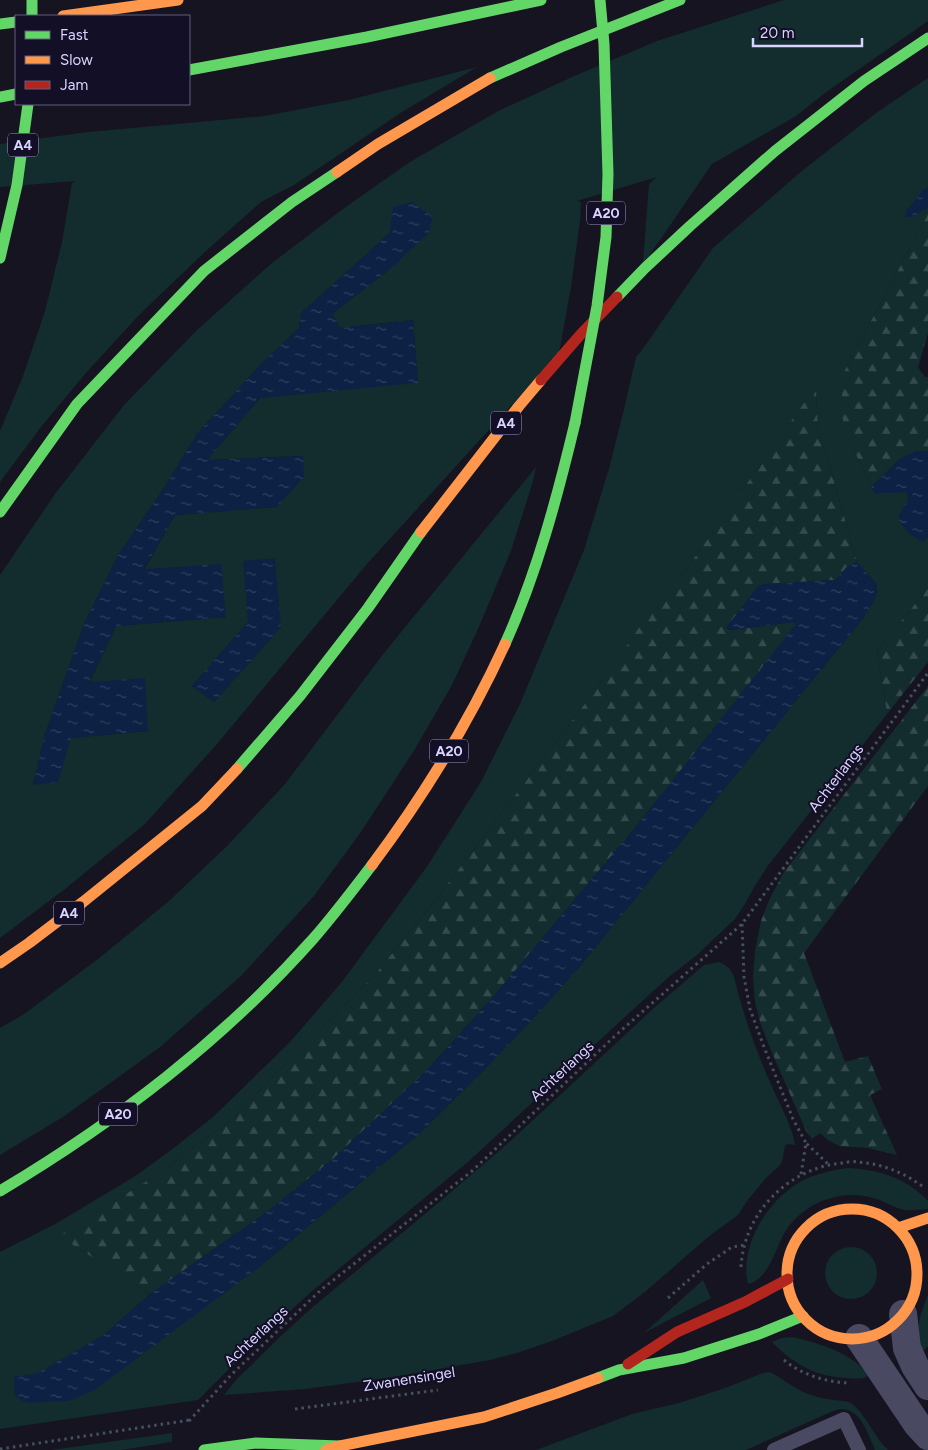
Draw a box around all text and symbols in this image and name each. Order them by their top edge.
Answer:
legend [15,15,190,105]
scale bar [753,15,862,47]
text: 20 m [760,24,794,42]
text: Fast [60,26,89,44]
text: Slow [60,51,93,69]
text: Jam [60,76,88,94]
road number: A4 [8,134,38,156]
road number: A20 [587,202,625,224]
road number: A4 [491,412,521,434]
road number: A20 [430,739,468,762]
street label: Achterlangs [805,740,867,816]
road number: A4 [54,901,84,924]
street label: Achterlangs [526,1037,598,1105]
road number: A20 [99,1102,137,1126]
street label: Achterlangs [220,1302,292,1370]
street label: Zwanensingel [362,1363,456,1395]

